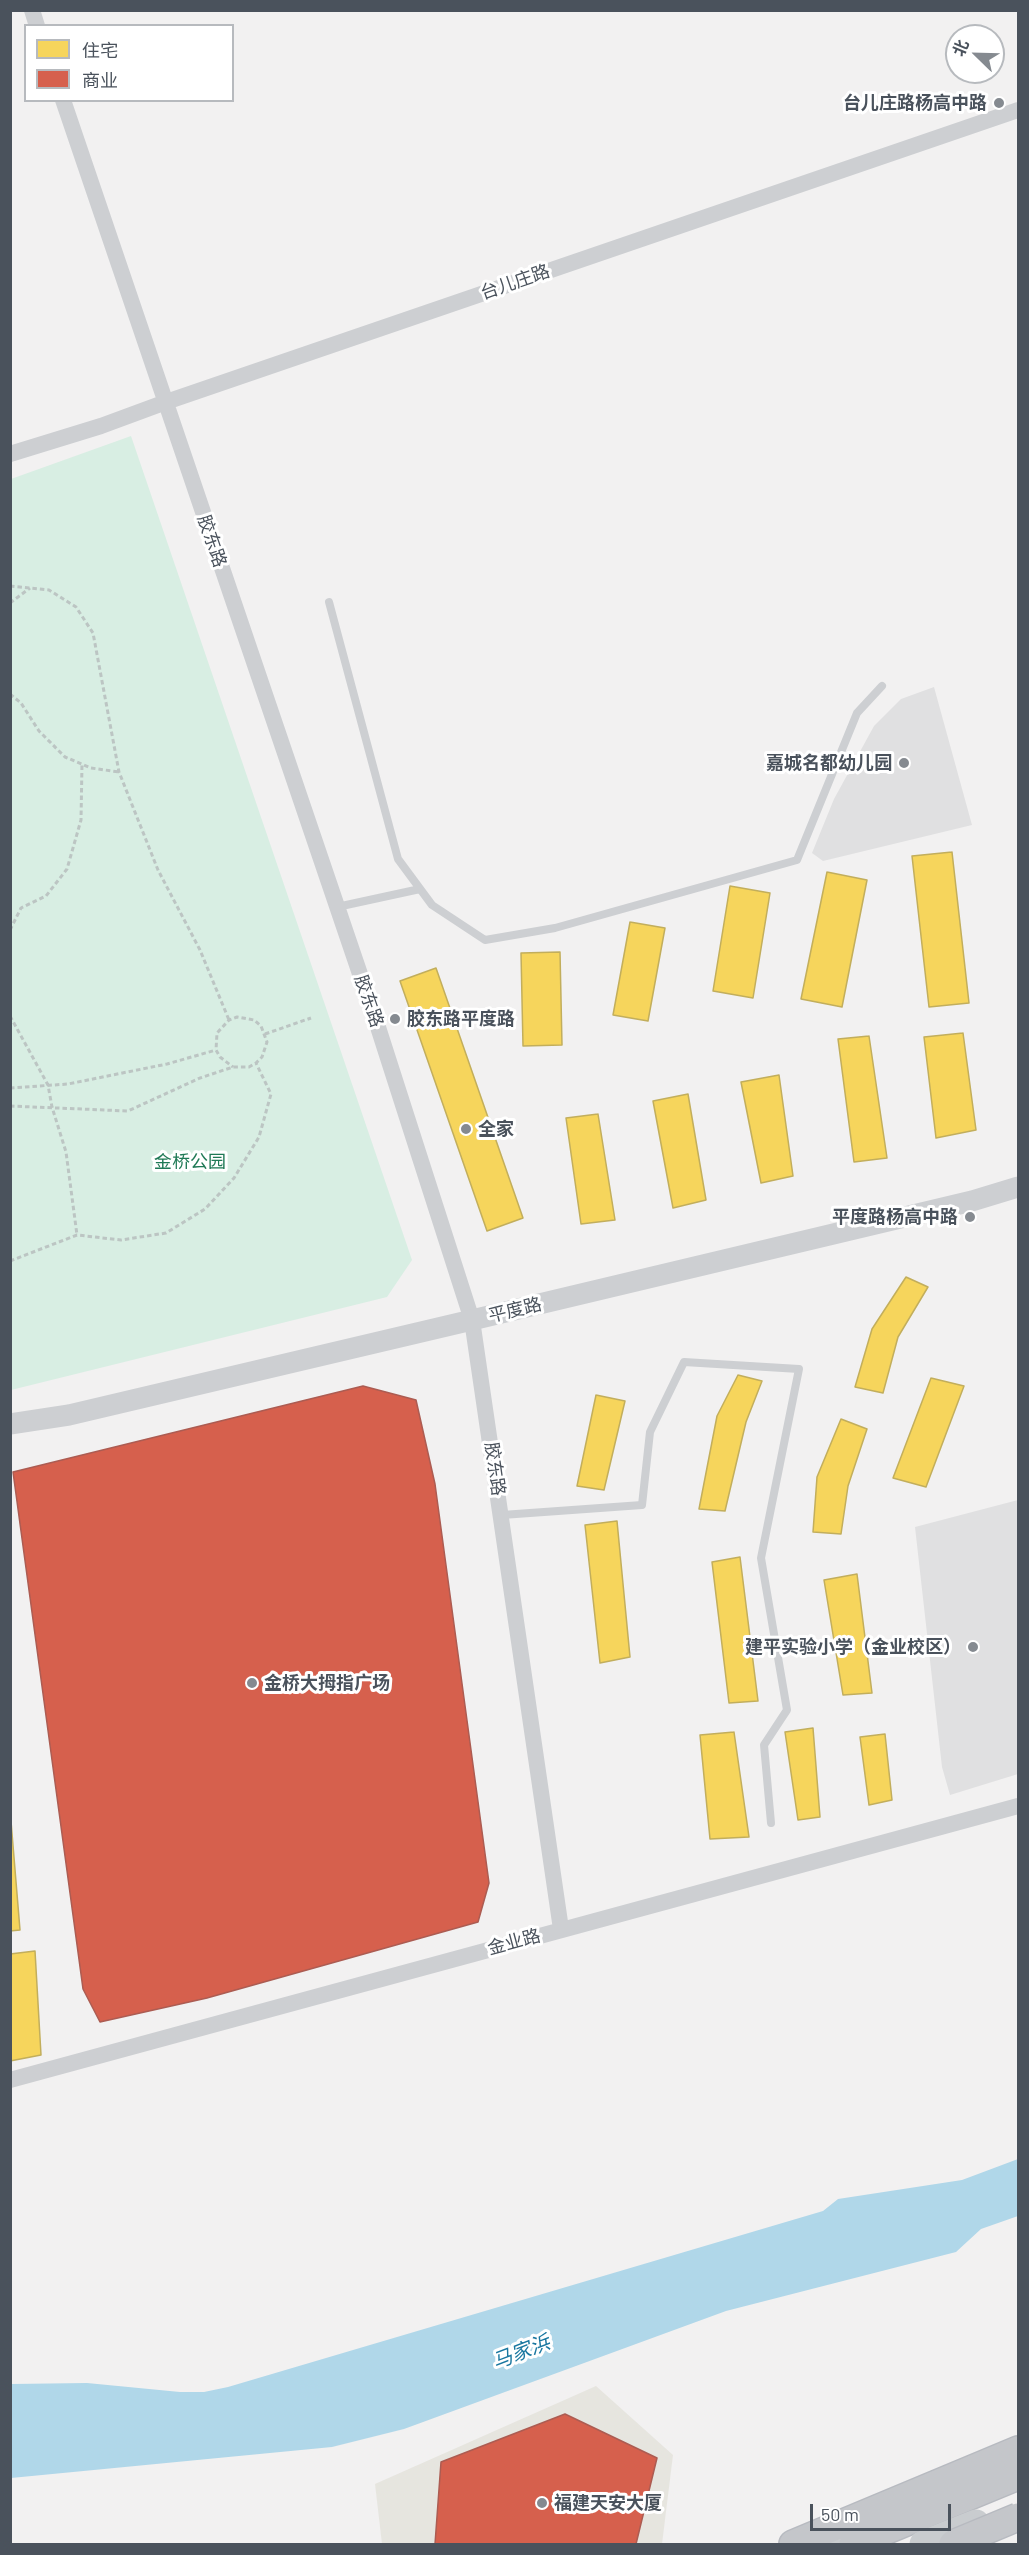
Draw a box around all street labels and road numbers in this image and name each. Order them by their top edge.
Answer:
street label: 台儿庄路 [477,260,553,304]
street label: 胶东路 [193,512,231,570]
street label: 胶东路 [350,972,388,1030]
street label: 平度路 [486,1293,544,1327]
street label: 胶东路 [481,1441,509,1497]
street label: 金业路 [485,1925,543,1959]

